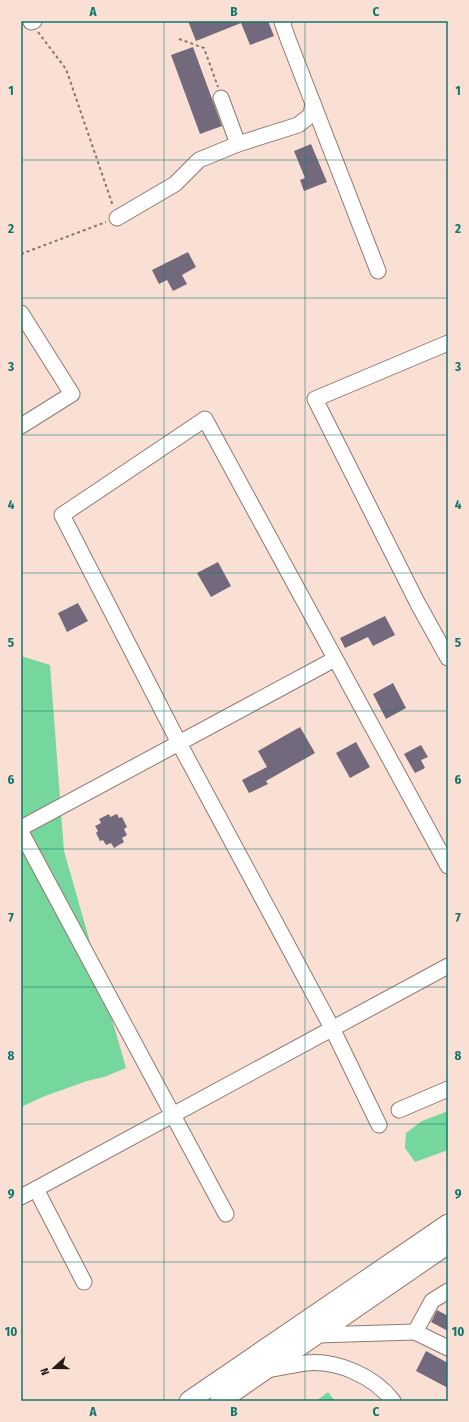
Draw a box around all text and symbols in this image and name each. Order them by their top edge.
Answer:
text: A [88,4,97,19]
text: B [230,4,238,19]
text: C [373,4,380,19]
text: 1 [8,83,14,98]
text: 1 [455,83,461,98]
text: 2 [7,221,14,236]
text: 2 [454,221,461,236]
text: 3 [7,359,14,374]
text: 3 [454,359,461,374]
text: 4 [8,497,15,512]
text: 4 [455,497,462,512]
text: 5 [8,635,14,650]
text: 5 [455,635,461,650]
text: 6 [8,772,15,787]
text: 6 [455,772,462,787]
text: 7 [8,910,14,925]
text: 7 [455,910,461,925]
text: 8 [8,1048,15,1063]
text: 8 [455,1048,462,1063]
text: 9 [8,1186,15,1201]
text: 9 [455,1186,462,1201]
text: 10 [5,1324,17,1339]
text: 10 [452,1324,464,1339]
north arrow [34,1348,74,1388]
text: N [38,1366,52,1377]
text: A [88,1404,97,1419]
text: B [230,1404,238,1419]
text: C [373,1404,380,1419]

